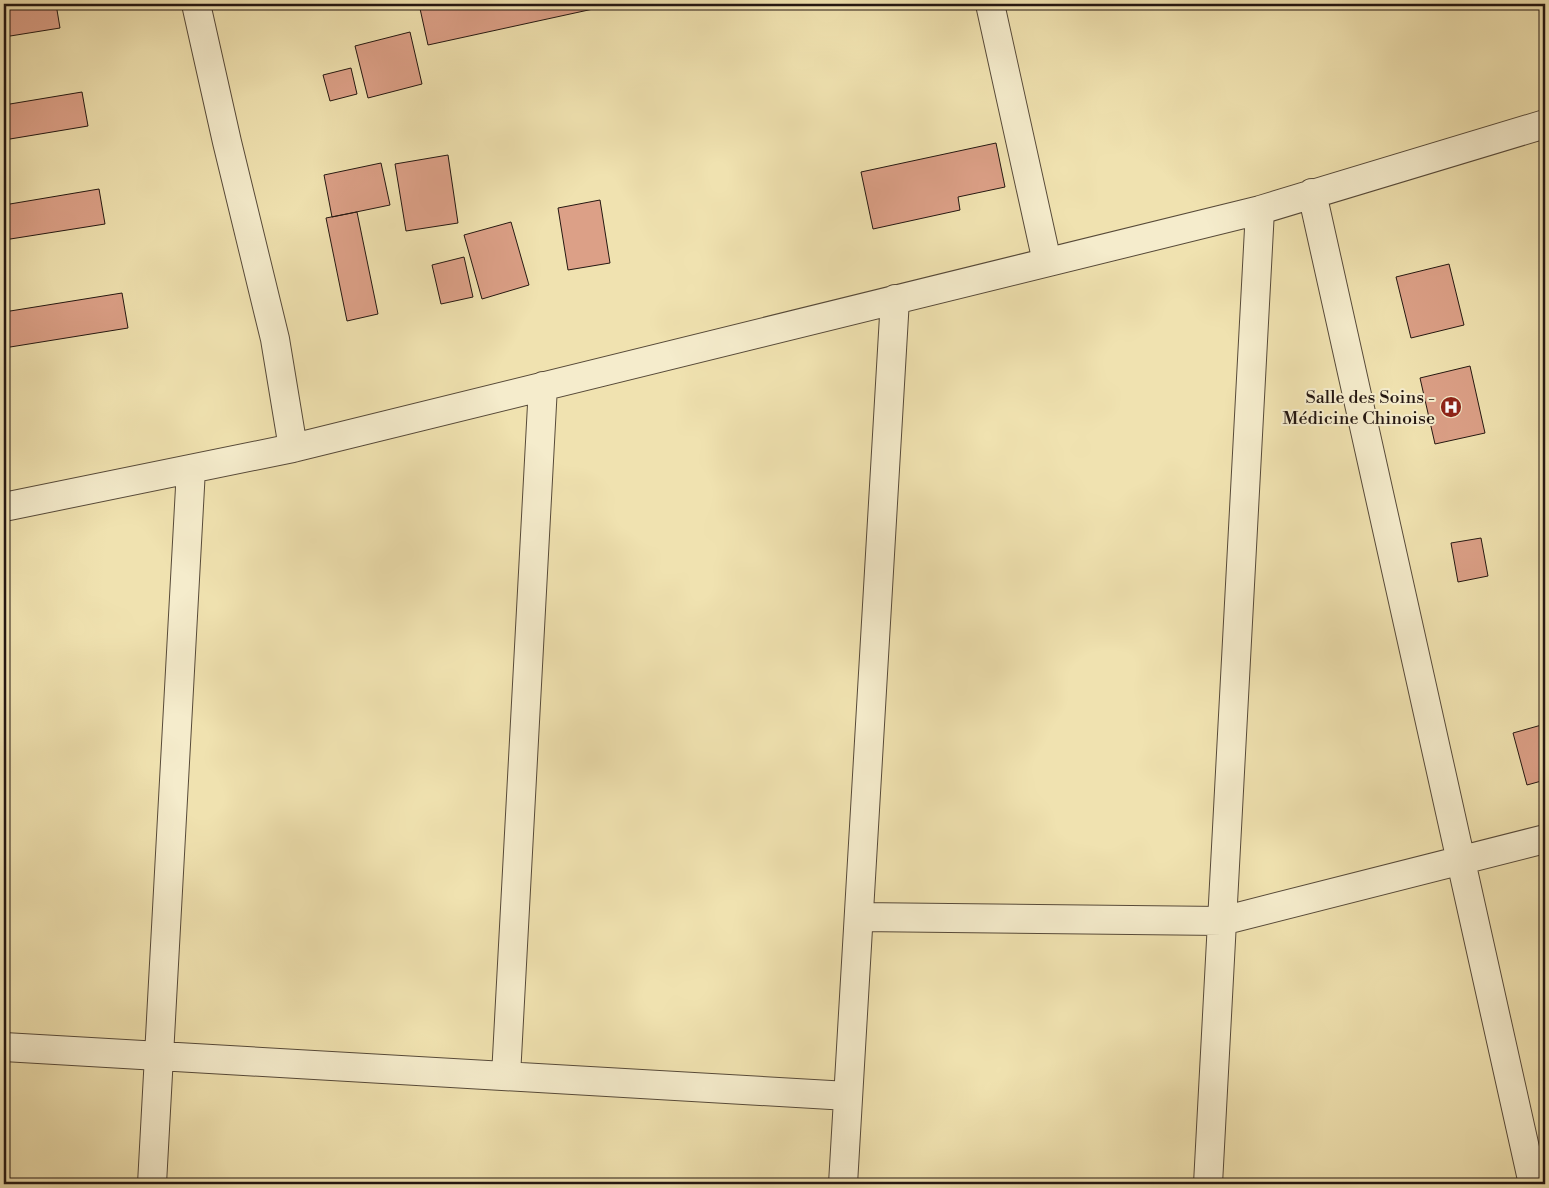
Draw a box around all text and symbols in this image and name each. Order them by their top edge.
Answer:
place label: Salle des Soins - Médicine Chinoise [1282,386,1435,430]
hospital icon: Salle des Soins - Médicine Chinoise [1439,395,1463,419]

